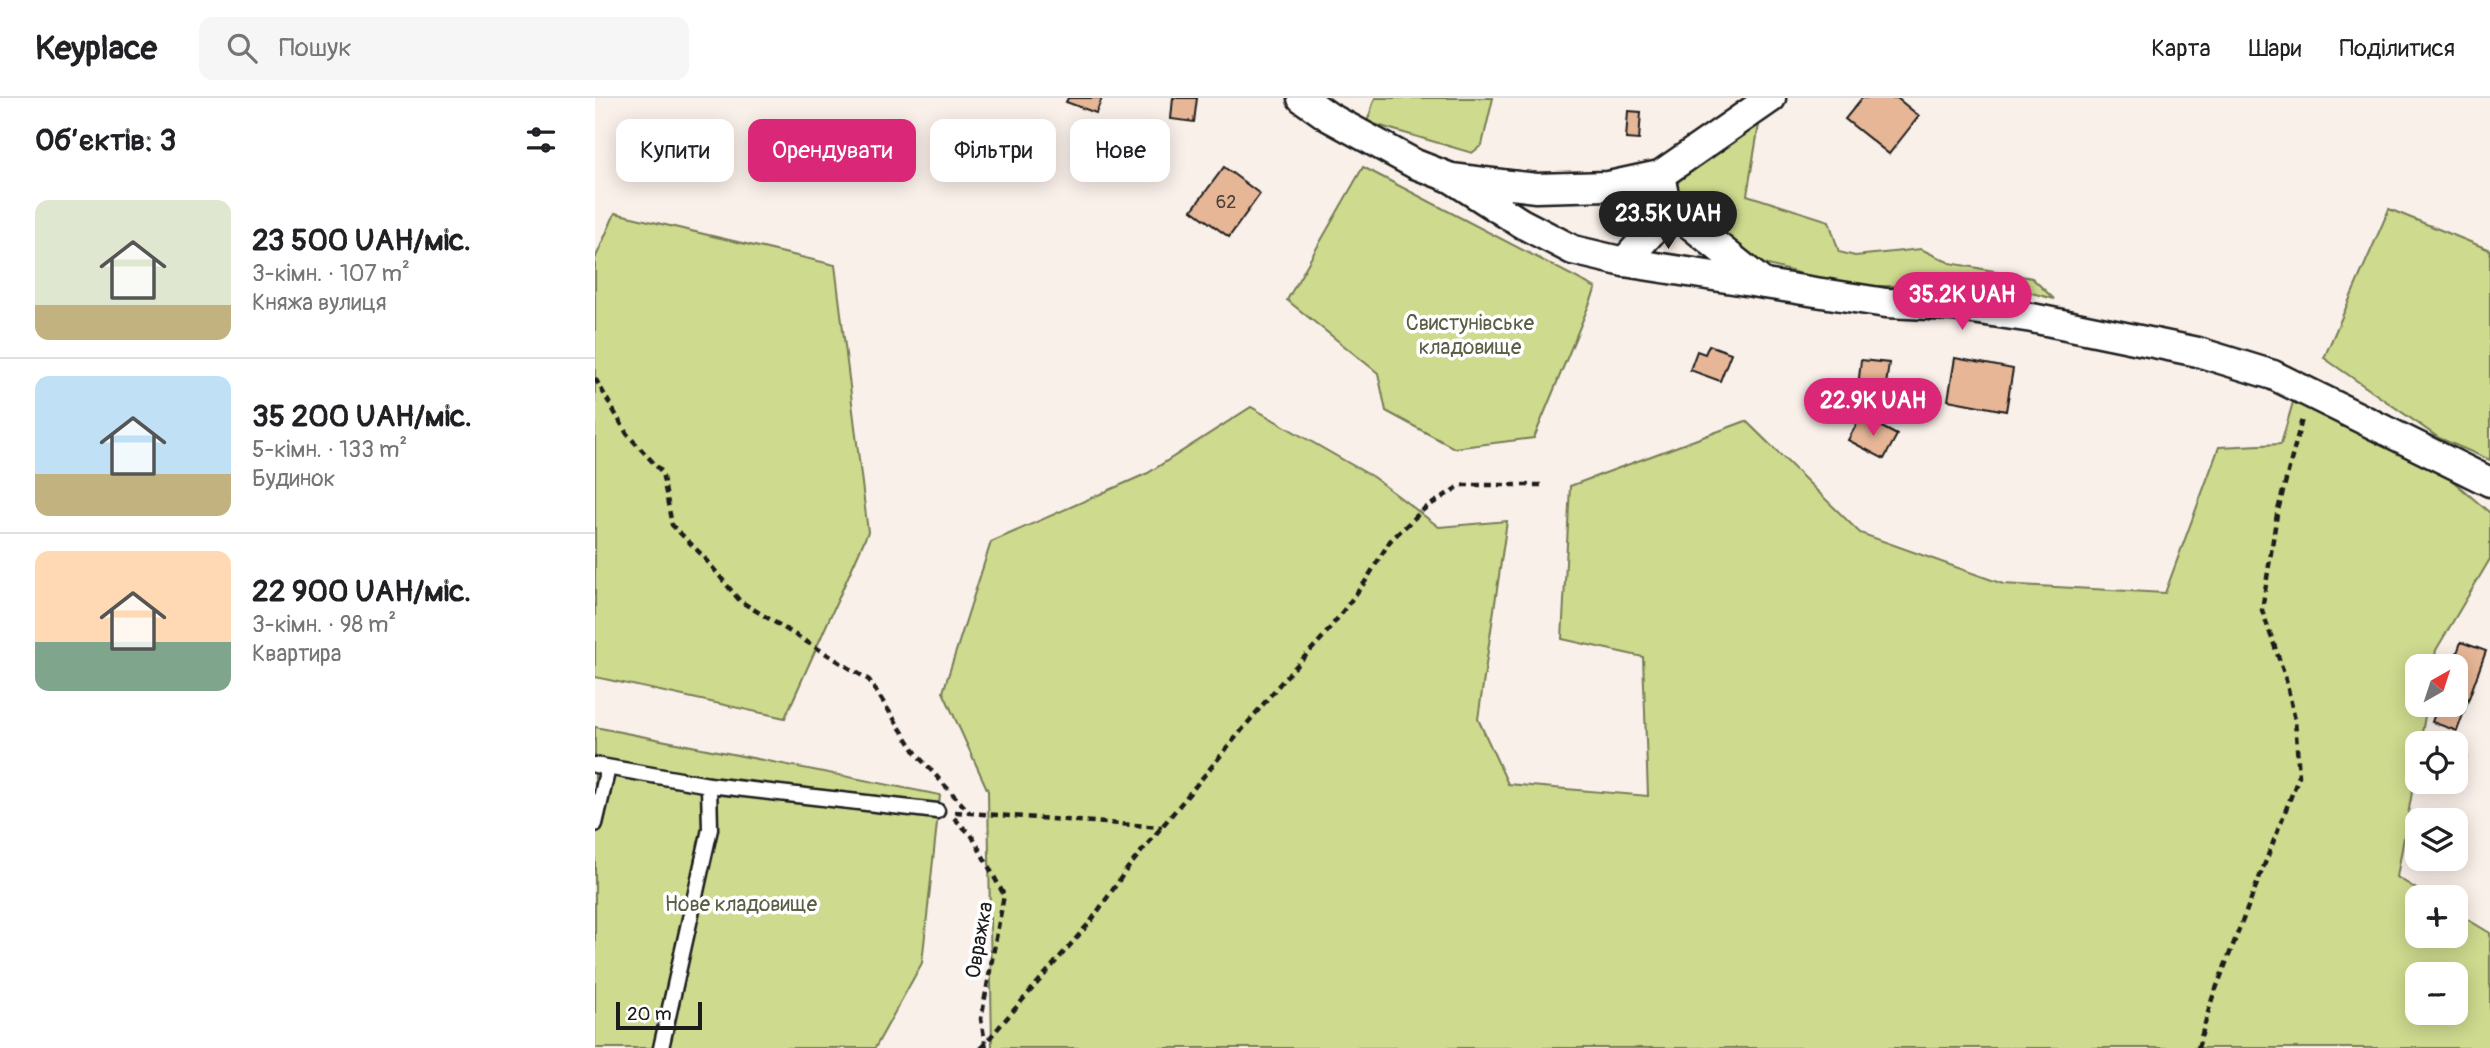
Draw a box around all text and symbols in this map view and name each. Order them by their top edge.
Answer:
search box [199,17,689,80]
text: Keyplace [35,28,157,69]
icon: search [223,29,261,67]
text: Пошук [279,32,352,64]
text: Карта [2151,34,2211,63]
text: Шари [2249,34,2302,63]
text: Поділитися [2340,34,2455,63]
chip: Купити [616,119,734,182]
chip: Орендувати [748,119,916,182]
chip: Фільтри [930,119,1056,182]
chip: Нове [1070,119,1170,182]
icon: filters [522,121,560,159]
text: Об’єктів: 3 [35,122,176,159]
house number: 62 [1216,191,1236,214]
pin: 23.5K UAH [1588,192,1748,251]
text: 23.5K UAH [1615,199,1721,228]
text: 23 500 UAH/міс. [252,222,471,259]
icon: home [91,228,175,312]
text: 3-кімн. · 107 m² [252,259,410,288]
pin: 35.2K UAH [1882,272,2042,332]
text: 35.2K UAH [1909,280,2015,309]
text: Княжа вулиця [252,288,387,317]
park label: Свистунівське кладовище [1406,310,1535,361]
pin: 22.9K UAH [1793,378,1953,438]
text: 22.9K UAH [1820,386,1926,415]
text: 35 200 UAH/міс. [252,398,472,435]
icon: home [91,404,175,488]
text: 5-кімн. · 133 m² [252,435,407,464]
text: Будинок [252,464,335,493]
text: 22 900 UAH/міс. [252,573,471,610]
icon: home [91,579,175,663]
text: 3-кімн. · 98 m² [252,610,396,639]
text: Квартира [252,639,341,668]
north arrow [2405,654,2467,718]
map controls [2405,654,2468,1025]
button: locate [2405,731,2468,794]
button: layers [2405,808,2468,871]
button: + [2405,885,2468,948]
park label: Нове кладовище [665,891,818,918]
street label: Овражка [959,900,1000,981]
button: − [2405,962,2468,1025]
scale bar [616,999,702,1031]
text: 20 m [627,1002,672,1026]

